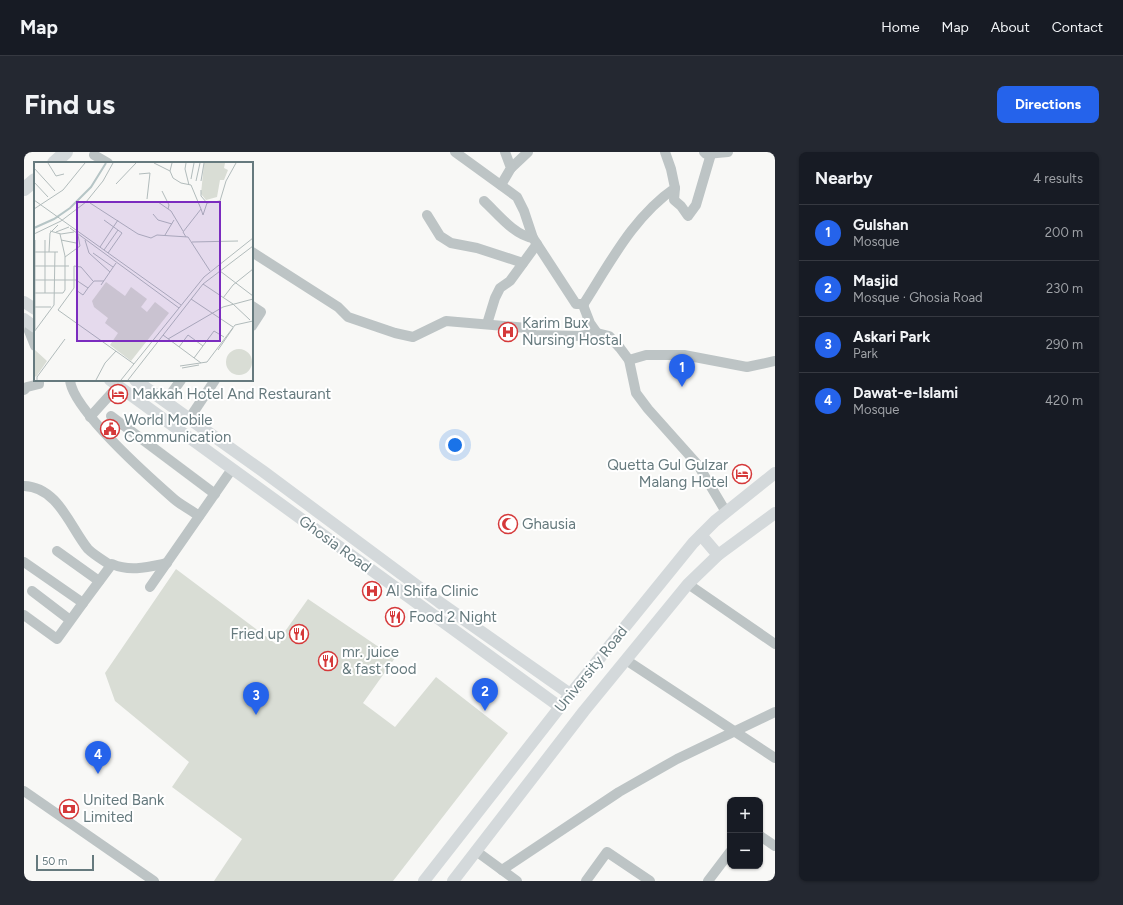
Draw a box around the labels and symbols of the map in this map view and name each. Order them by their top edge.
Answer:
inset map [34,162,253,381]
place label: Karim Bux Nursing Hostal [522,314,622,349]
hospital icon: Karim Bux Nursing Hostal [497,321,519,343]
pin: 1 [669,354,695,387]
hotel icon: Makkah Hotel And Restaurant [107,383,129,405]
place label: Makkah Hotel And Restaurant [132,385,332,403]
place label: World Mobile Communication [124,411,231,446]
public building icon: World Mobile Communication [99,418,121,440]
your location [445,435,465,455]
place label: Quetta Gul Gulzar Malang Hotel [607,456,728,491]
hotel icon: Quetta Gul Gulzar Malang Hotel [731,463,753,485]
street label: Ghosia Road [295,512,375,576]
mosque icon: Ghausia [497,513,519,535]
place label: Ghausia [522,515,576,533]
hospital icon: Al Shifa Clinic [361,580,383,602]
place label: Al Shifa Clinic [386,582,479,600]
restaurant icon: Food 2 Night [384,606,406,628]
place label: Food 2 Night [409,608,497,626]
street label: University Road [551,622,631,716]
restaurant icon: Fried up [288,623,310,645]
place label: Fried up [231,625,285,643]
place label: mr. juice & fast food [342,643,417,678]
restaurant icon: mr. juice & fast food [317,650,339,672]
pin: 2 [472,678,498,711]
pin: 3 [243,682,269,715]
pin: 4 [85,741,111,774]
place label: United Bank Limited [83,791,165,826]
bank icon: United Bank Limited [58,798,80,820]
scale bar [36,853,94,872]

